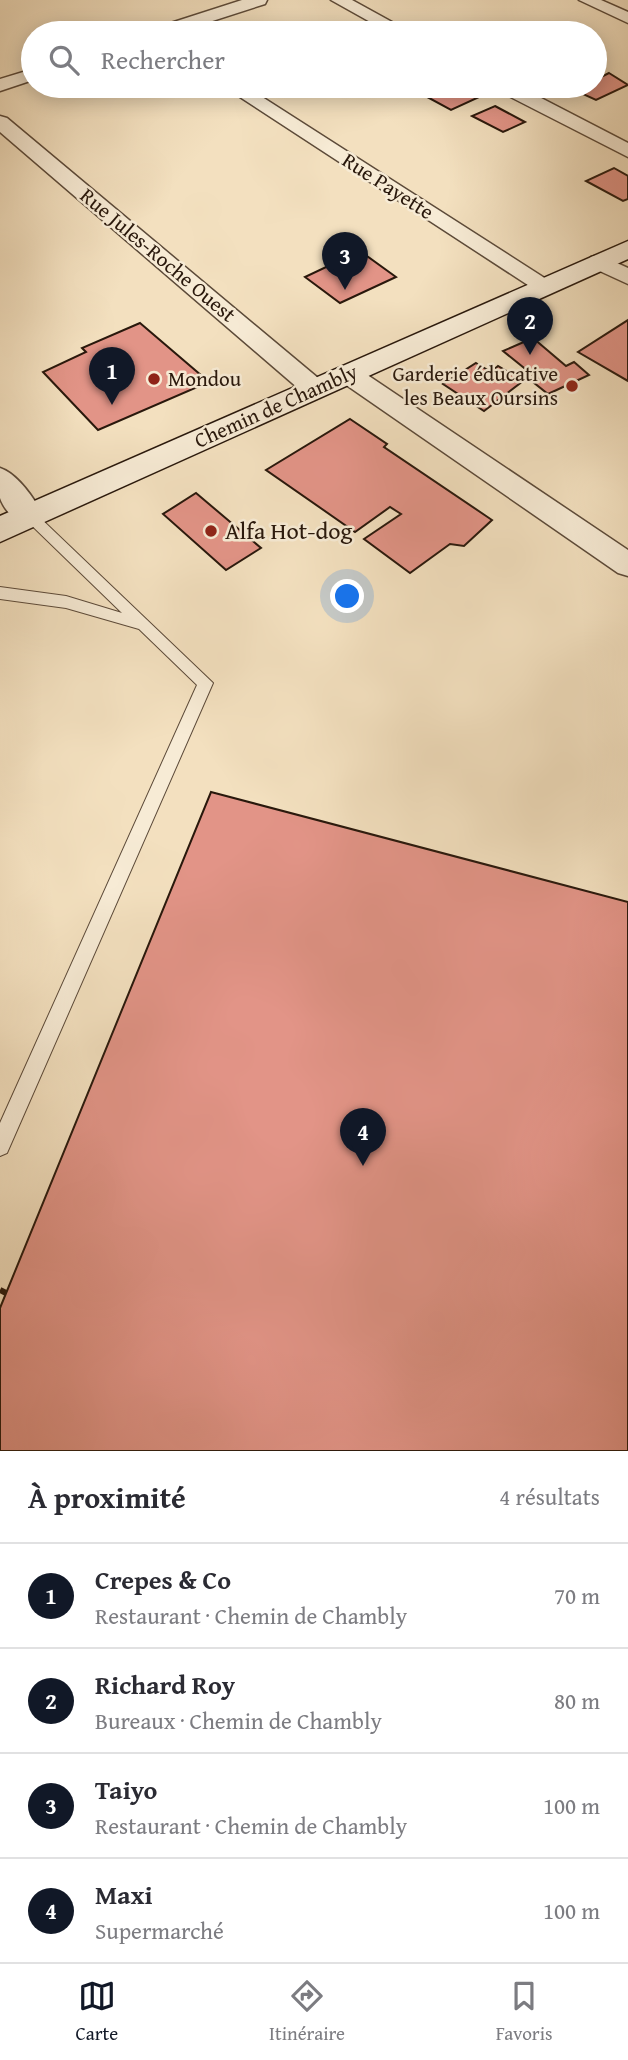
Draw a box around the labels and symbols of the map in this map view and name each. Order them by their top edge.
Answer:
street label: Rue Payette [336,144,440,227]
street label: Rue Jules-Roche Ouest [74,180,243,330]
pin: 3 [322,232,368,290]
pin: 2 [507,297,553,355]
pin: 1 [89,347,135,405]
street label: Chemin de Chambly [189,355,363,455]
place label: Garderie éducative les Beaux Oursins [392,358,558,413]
place label: Mondou [168,363,242,394]
marker: Mondou [146,371,162,387]
marker: Garderie éducative les Beaux Oursins [564,378,580,394]
place label: Alfa Hot-dog [225,513,353,548]
marker: Alfa Hot-dog [203,523,219,539]
your location [330,579,364,613]
pin: 4 [340,1108,386,1166]

